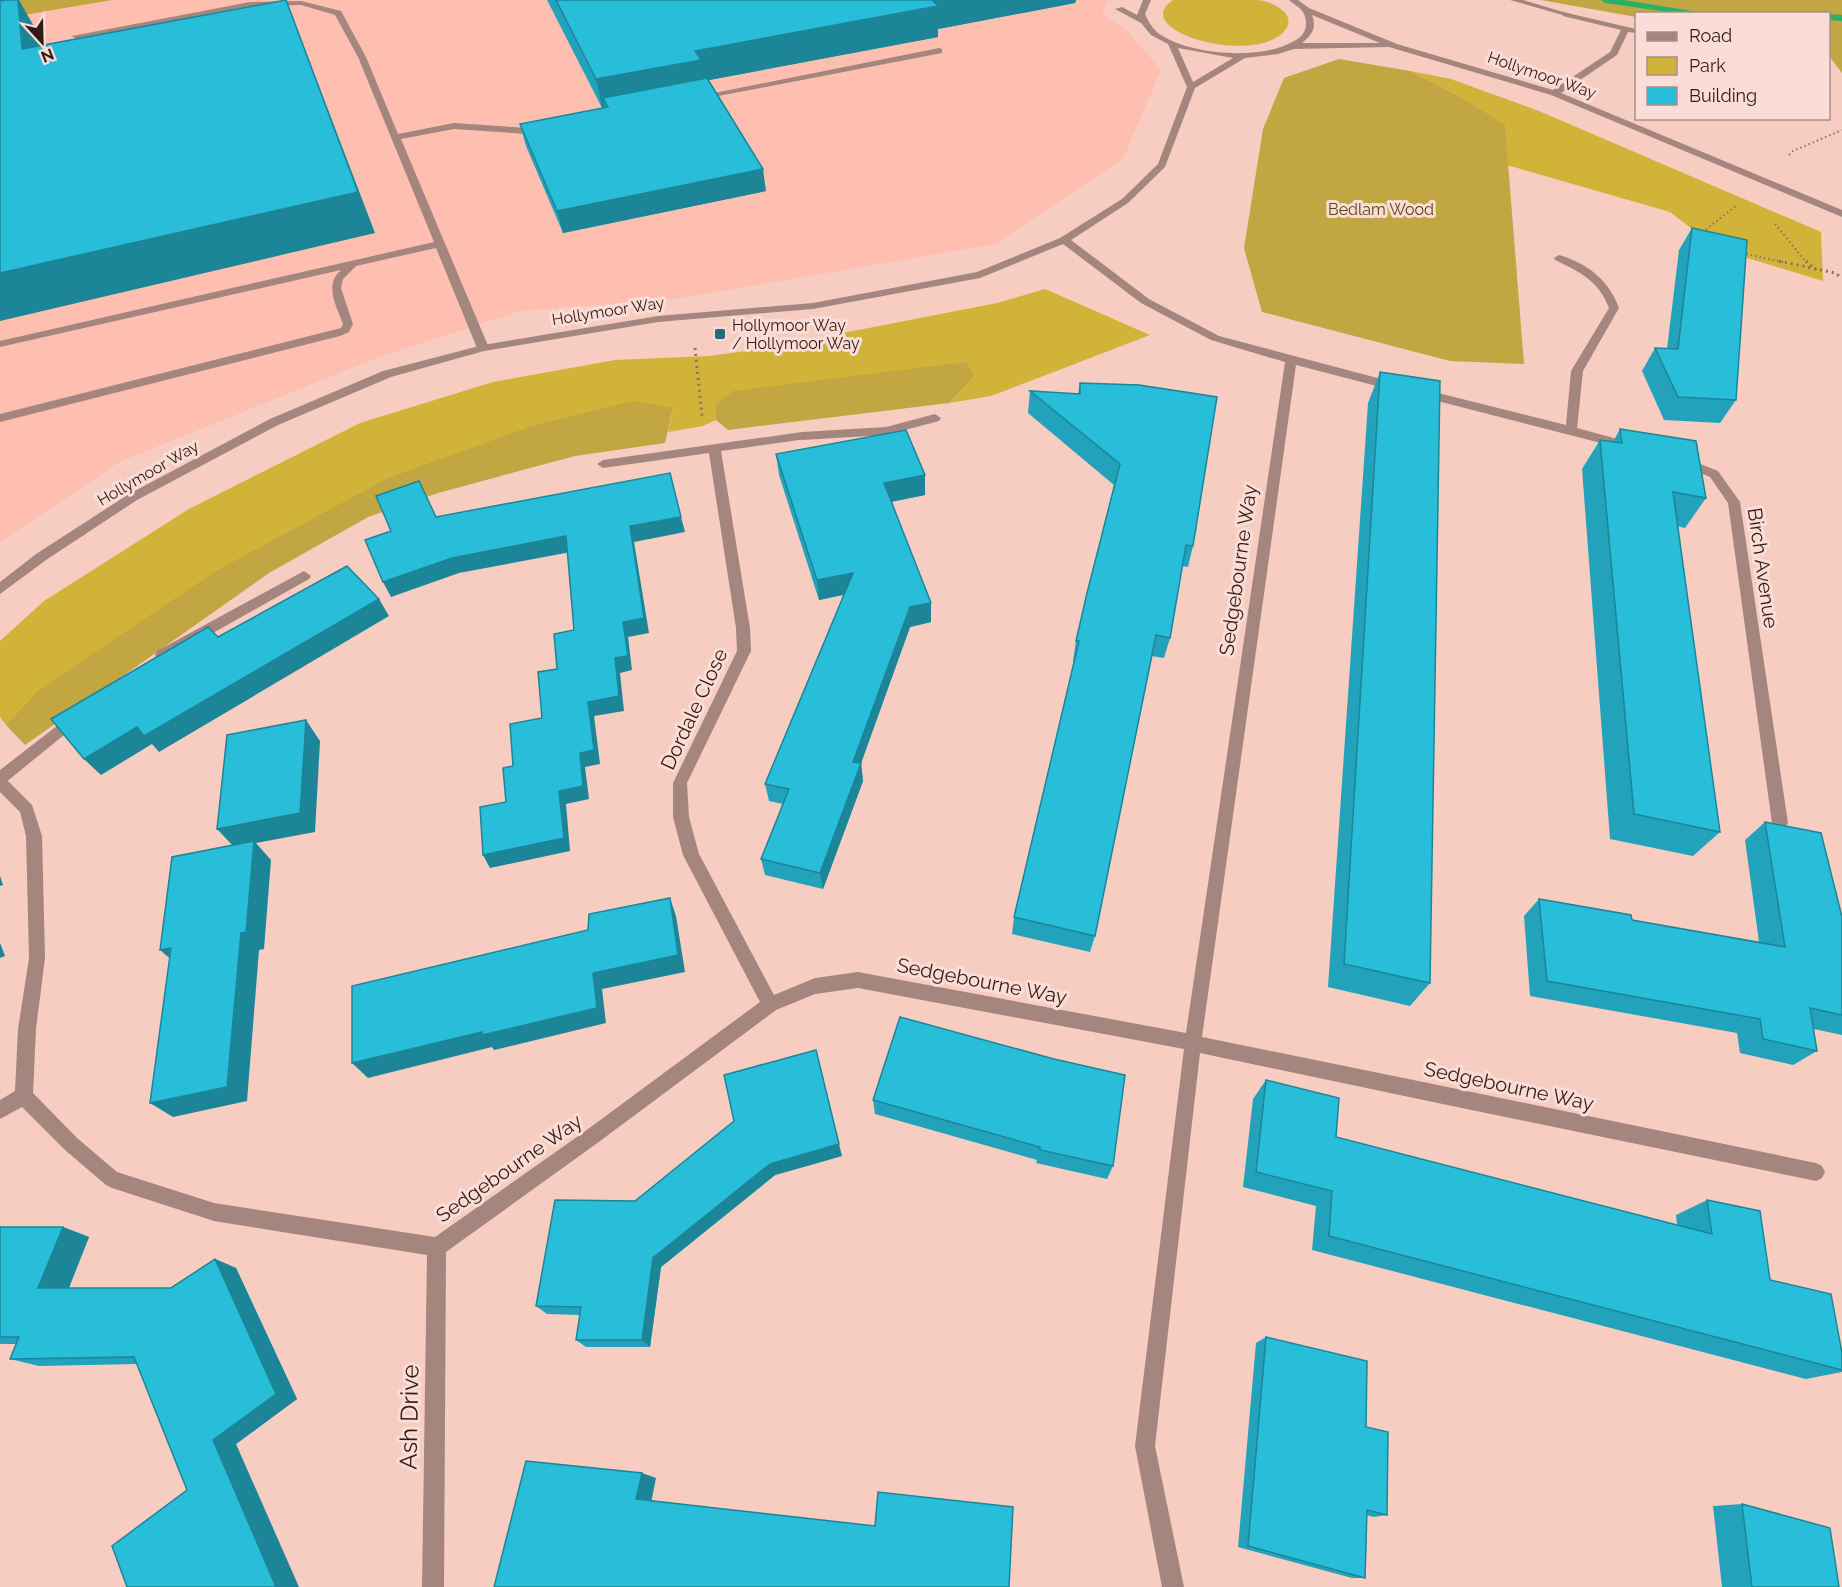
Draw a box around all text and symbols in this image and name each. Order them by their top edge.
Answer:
north arrow [12,12,72,72]
legend [1635,12,1830,120]
text: Road [1689,25,1732,46]
text: N [38,44,57,67]
street label: Hollymoor Way [1485,47,1599,103]
text: Park [1689,55,1726,76]
text: Building [1689,85,1757,106]
park label: Bedlam Wood [1328,200,1434,219]
street label: Hollymoor Way [550,293,666,329]
place label: Hollymoor Way / Hollymoor Way [732,316,860,353]
marker: Hollymoor Way / Hollymoor Way [713,327,727,341]
street label: Hollymoor Way [94,436,202,510]
street label: Sedgebourne Way [1214,483,1262,657]
street label: Birch Avenue [1743,506,1783,630]
street label: Dordale Close [655,644,733,773]
street label: Sedgebourne Way [895,953,1069,1009]
street label: Sedgebourne Way [1422,1056,1596,1116]
street label: Sedgebourne Way [431,1109,587,1227]
street label: Ash Drive [394,1364,424,1470]

